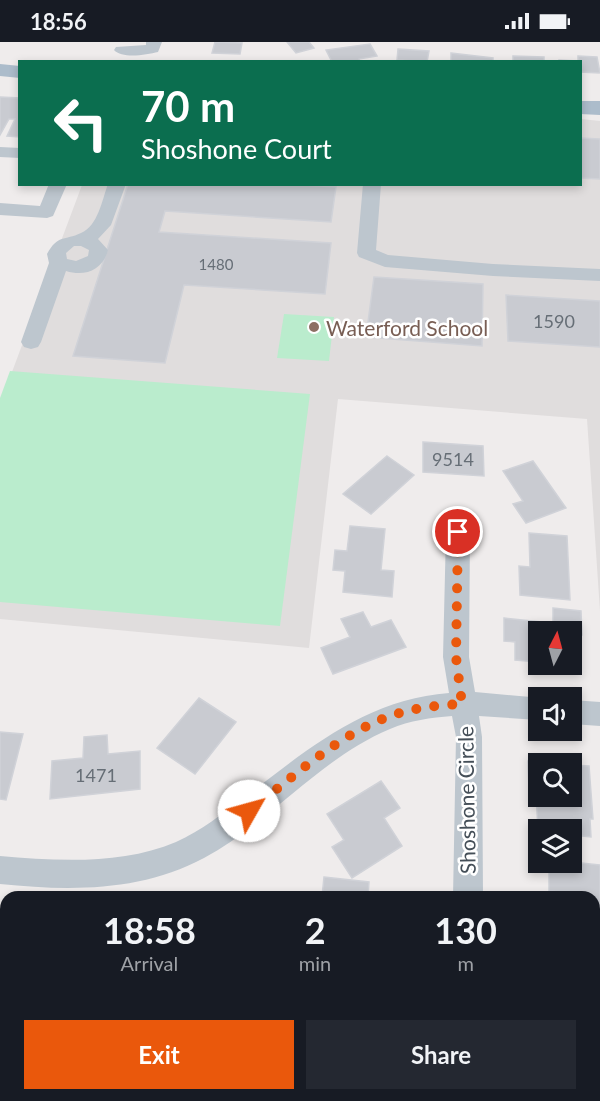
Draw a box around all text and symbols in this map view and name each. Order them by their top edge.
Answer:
text: 18:56 [30,8,87,35]
text: 70 m [141,81,235,131]
icon: left [42,84,120,162]
text: Shoshone Court [141,132,332,165]
house number: 1480 [199,255,234,273]
house number: 1590 [533,310,575,332]
place label: Waterford School [326,315,488,340]
marker: Waterford School [307,320,321,334]
house number: 9514 [432,448,474,470]
pin [432,506,483,557]
icon: arrive [441,515,474,548]
north arrow [528,621,582,675]
map controls [528,621,582,873]
button: sound [528,687,582,741]
street label: Shoshone Circle [452,726,480,874]
button: search [528,753,582,807]
house number: 1471 [75,764,117,786]
position arrow [217,779,281,843]
button: layers [528,819,582,873]
text: 18:58 [103,908,196,952]
text: 2 [305,908,326,952]
text: 130 [434,908,497,952]
text: Arrival [121,951,178,975]
text: min [299,951,331,975]
text: m [457,951,474,975]
button: Exit [24,1020,294,1089]
button: Share [306,1020,576,1089]

